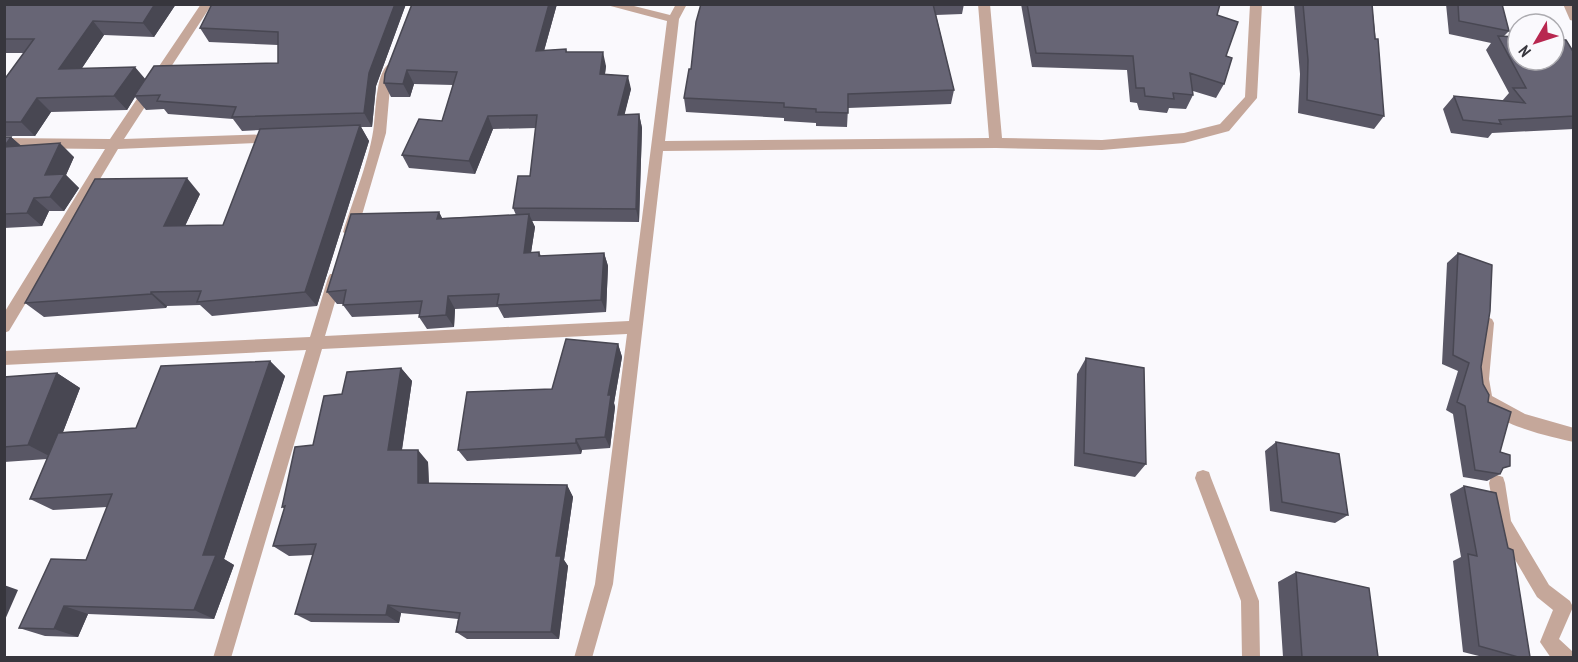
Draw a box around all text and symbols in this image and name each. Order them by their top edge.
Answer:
north arrow [1506,12,1566,72]
text: N [1514,42,1535,61]

